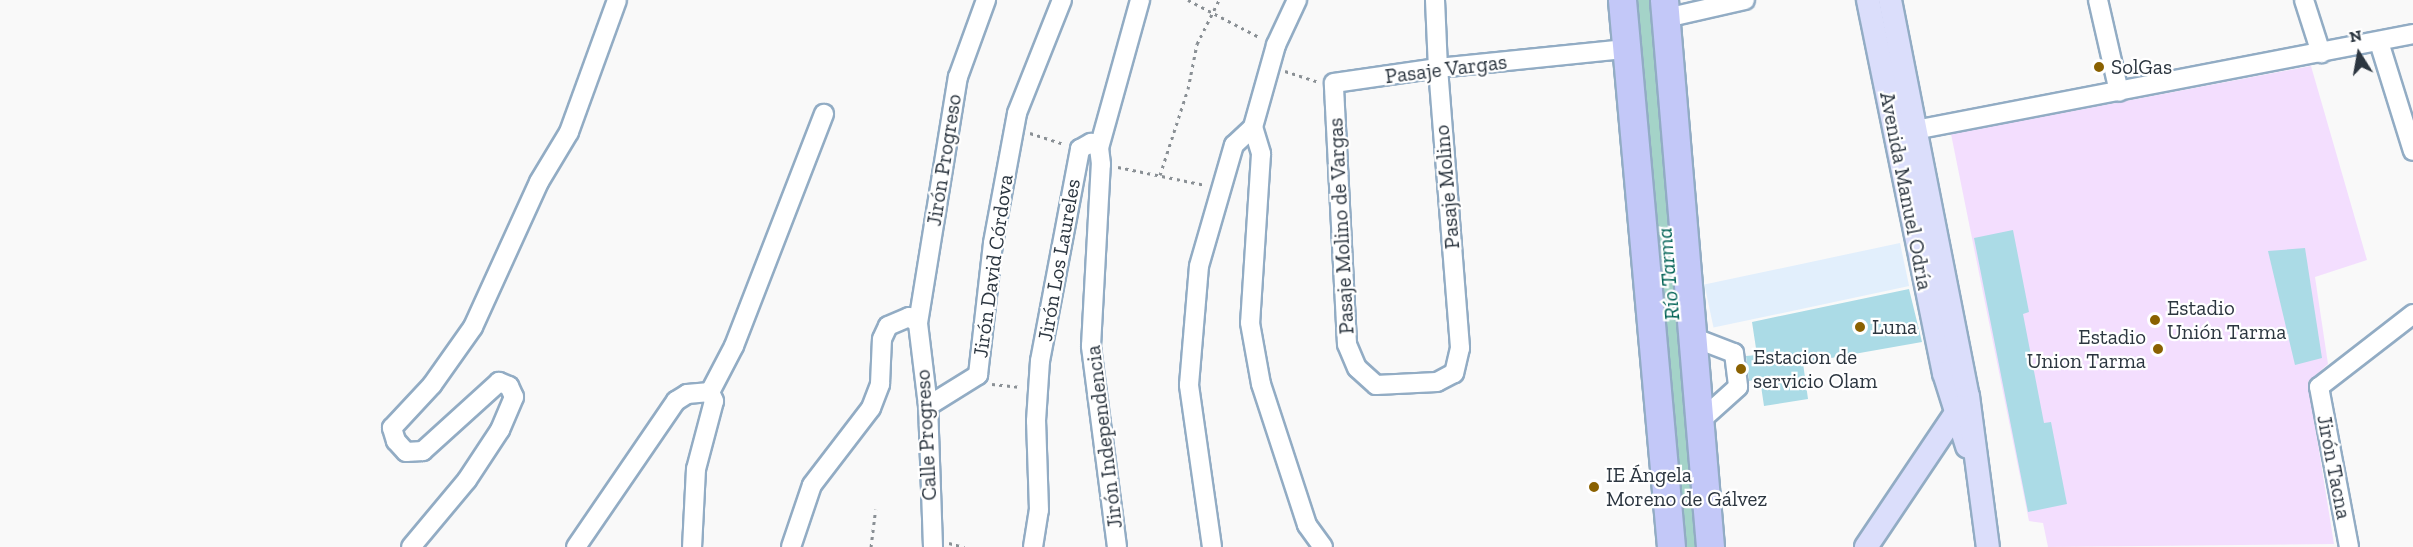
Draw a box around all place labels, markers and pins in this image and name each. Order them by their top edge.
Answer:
place label: SolGas [2111,54,2172,80]
marker: SolGas [2092,60,2106,74]
place label: Estadio Unión Tarma [2167,295,2287,345]
marker: Estadio Unión Tarma [2148,313,2162,327]
place label: Luna [1872,314,1917,340]
marker: Luna [1853,320,1867,334]
place label: Estadio Union Tarma [2026,324,2146,374]
marker: Estadio Union Tarma [2151,342,2165,356]
place label: Estacion de servicio Olam [1753,344,1877,394]
marker: Estacion de servicio Olam [1734,362,1748,376]
place label: IE Ángela Moreno de Gálvez [1606,462,1767,512]
marker: IE Ángela Moreno de Gálvez [1587,480,1601,494]

